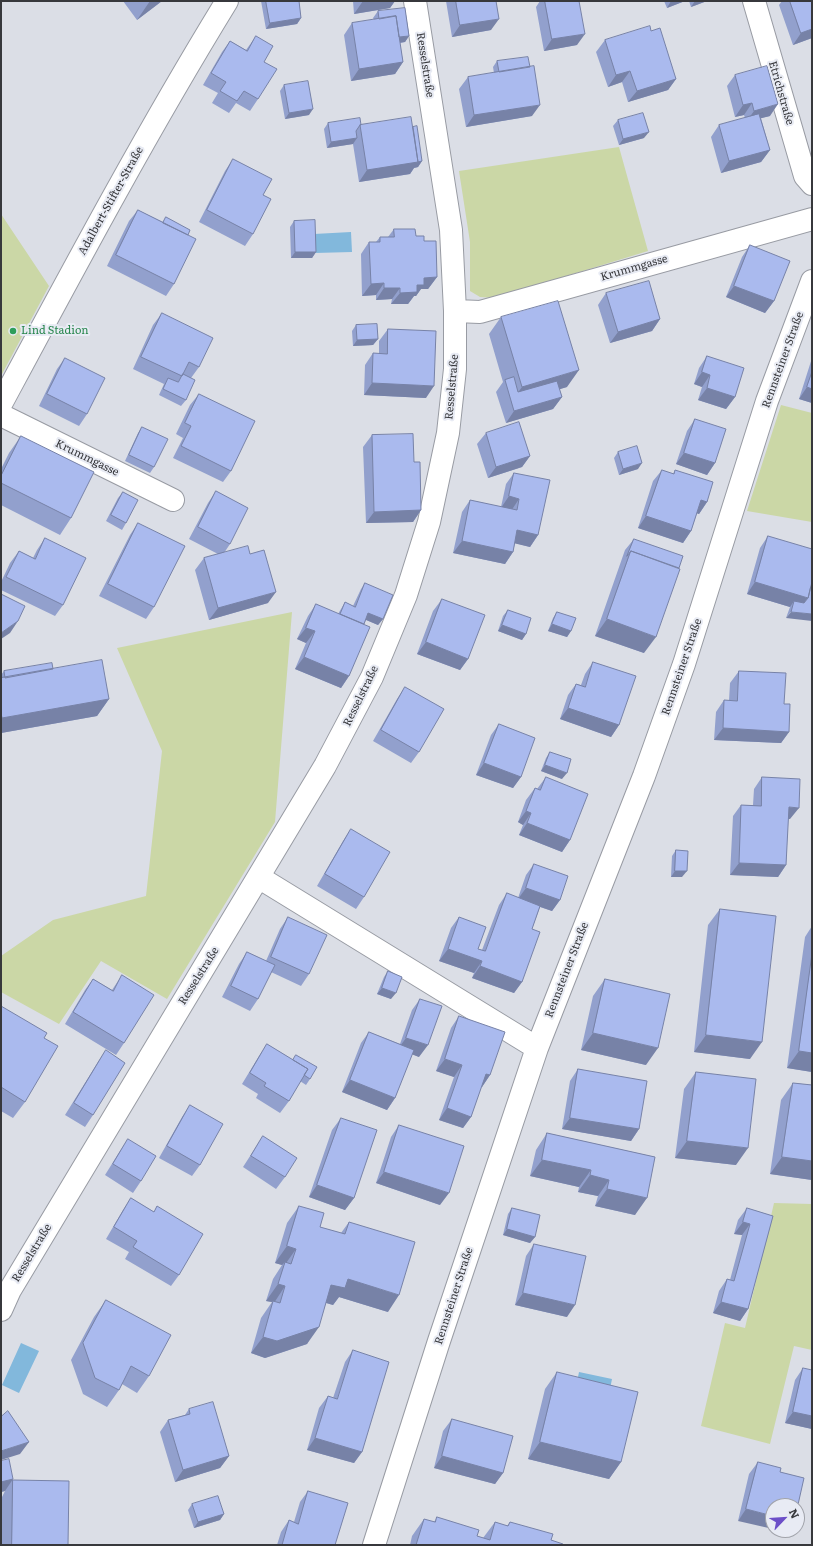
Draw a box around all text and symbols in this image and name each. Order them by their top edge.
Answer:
street label: Resselstraße [413,32,437,98]
street label: Etrichstraße [766,60,796,126]
street label: Adalbert-Stifter-Straße [76,144,146,258]
street label: Krummgasse [599,252,669,284]
street label: Rennsteiner Straße [759,310,807,410]
place label: Lind Stadion [21,324,88,338]
marker: Lind Stadion [8,326,18,336]
street label: Resselstraße [443,354,461,420]
street label: Krummgasse [53,437,121,479]
street label: Rennsteiner Straße [659,617,705,717]
street label: Resselstraße [341,664,381,728]
street label: Rennsteiner Straße [543,920,591,1020]
street label: Resselstraße [176,945,222,1007]
street label: Resselstraße [9,1221,55,1285]
street label: Rennsteiner Straße [432,1246,476,1346]
north arrow [765,1498,805,1538]
text: N [786,1506,804,1521]

